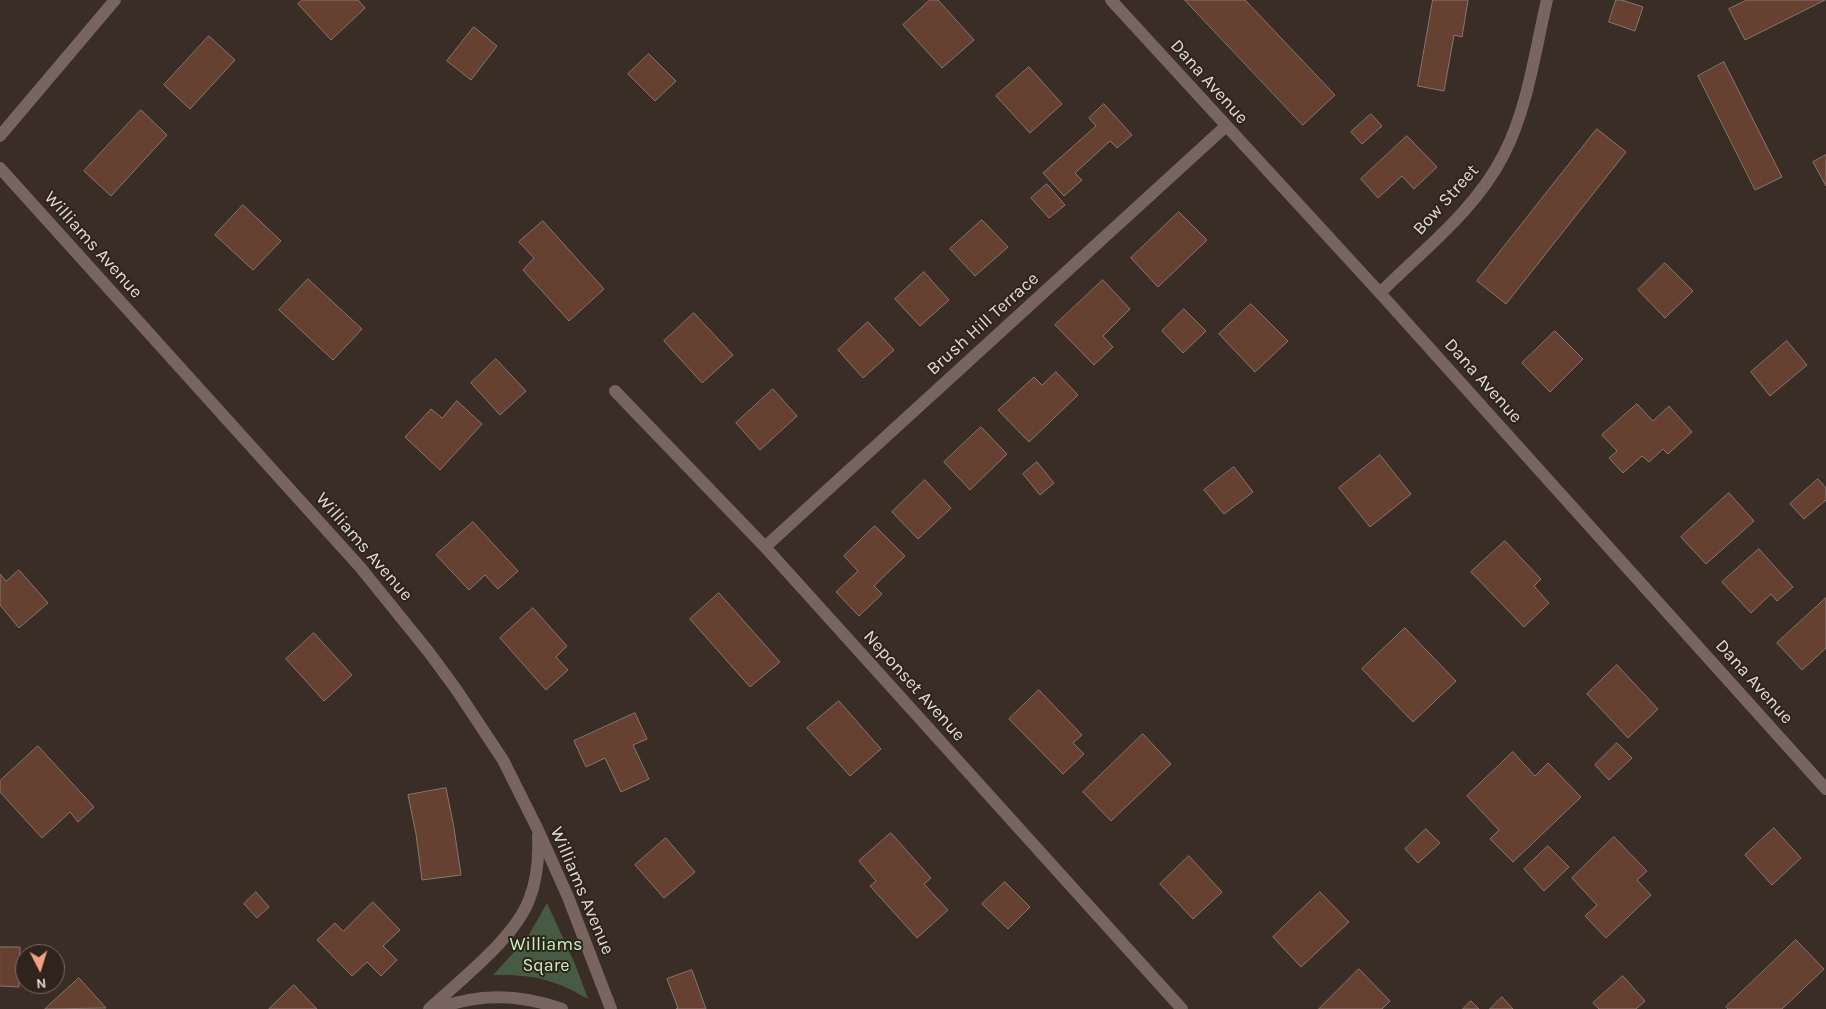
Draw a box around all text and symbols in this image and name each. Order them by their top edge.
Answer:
street label: Dana Avenue [1165,35,1253,129]
street label: Bow Street [1409,160,1483,240]
street label: Williams Avenue [39,187,147,303]
street label: Brush Hill Terrace [923,268,1043,380]
street label: Dana Avenue [1439,334,1527,428]
street label: Williams Avenue [311,488,417,606]
street label: Neponset Avenue [859,626,969,746]
street label: Dana Avenue [1710,635,1798,729]
street label: Williams Avenue [545,824,619,958]
park label: Williams Sqare [509,934,583,976]
north arrow [15,944,65,994]
text: N [36,975,47,992]

